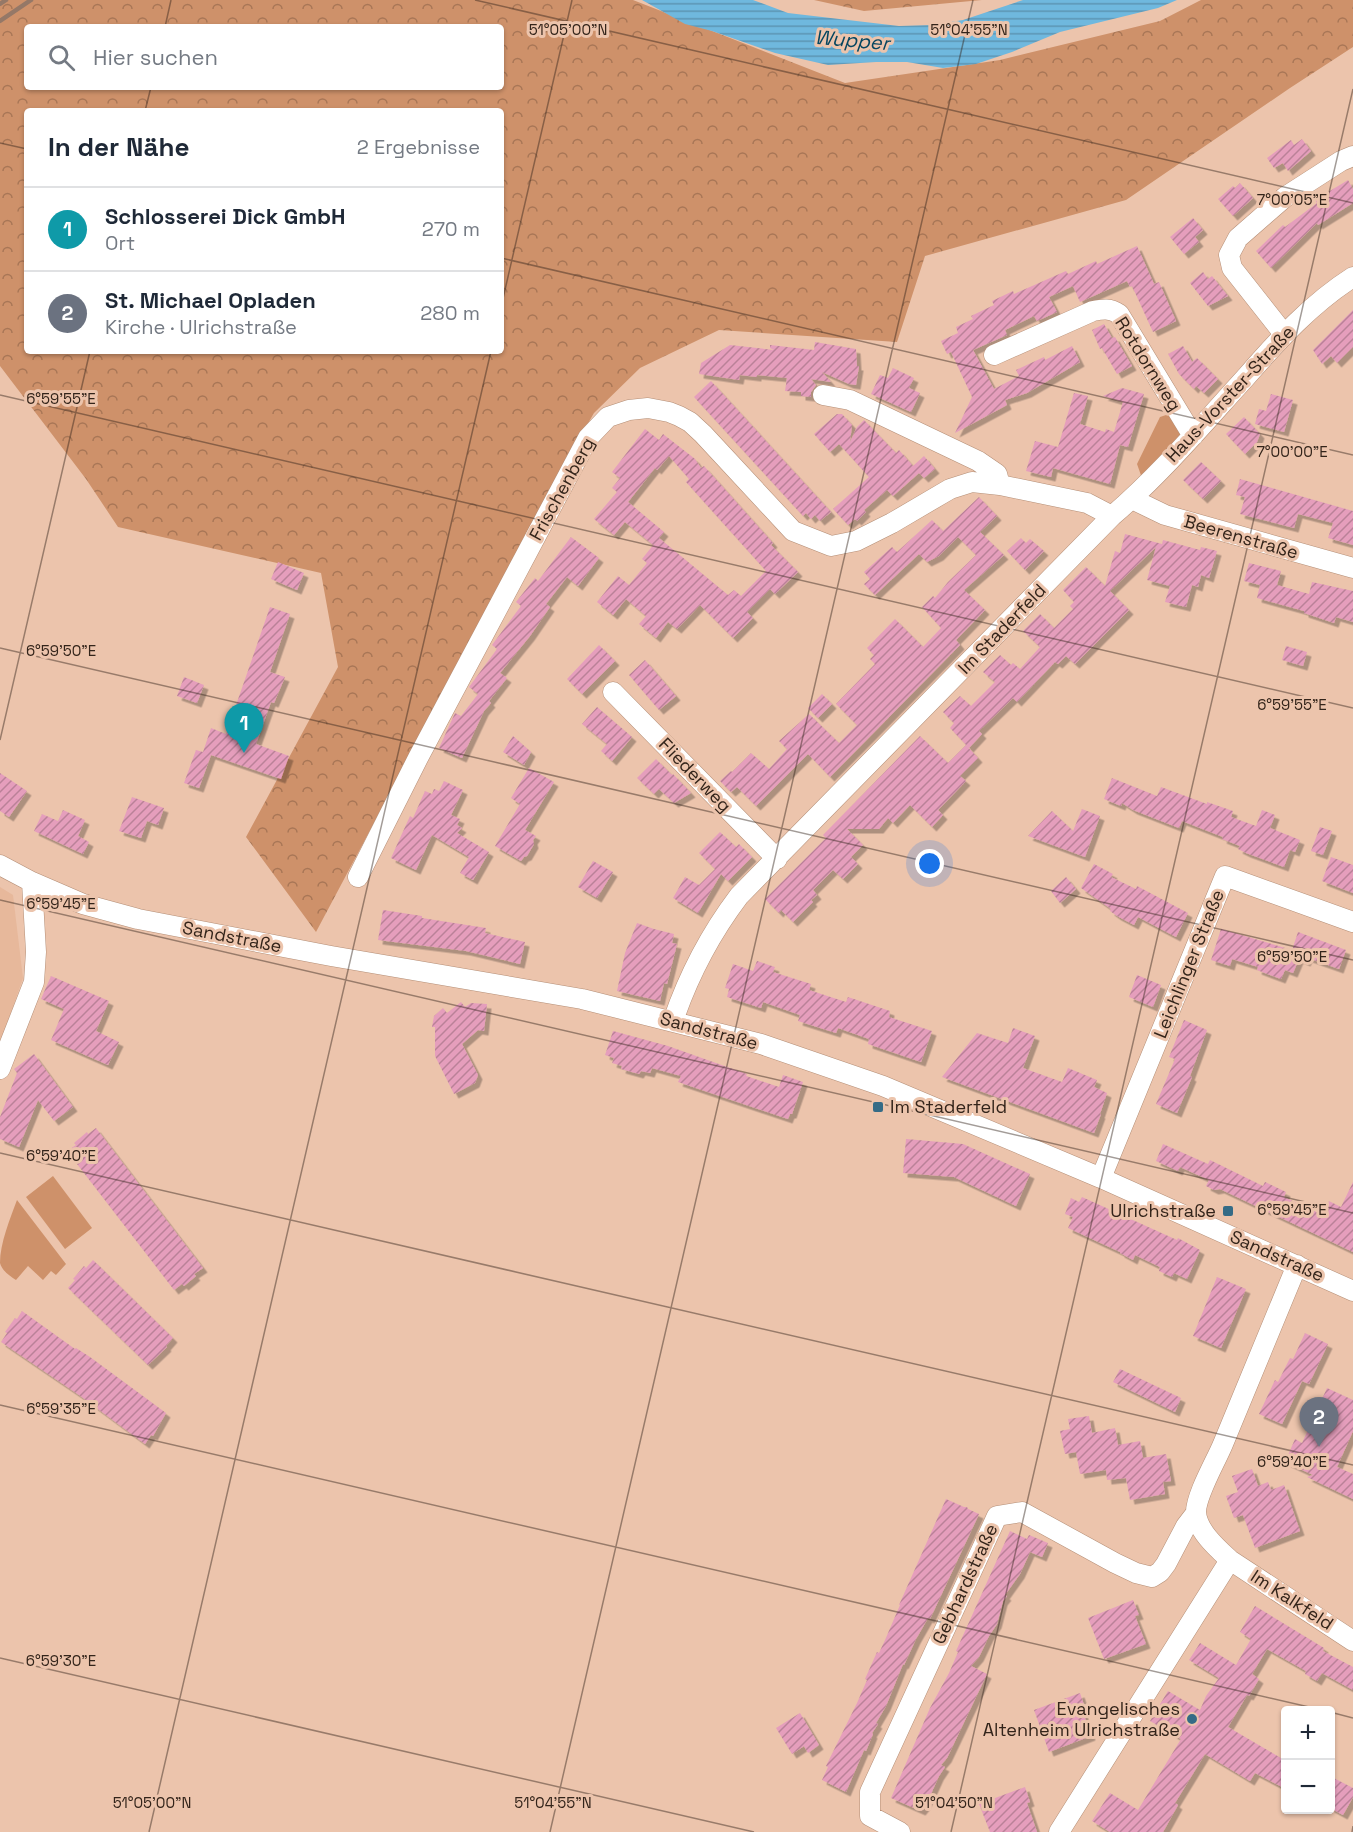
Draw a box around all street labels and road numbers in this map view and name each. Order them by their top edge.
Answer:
street label: Rotdornweg [1110,312,1187,415]
street label: Haus-Vorster-Straße [1160,321,1299,467]
street label: Frischenberg [524,433,599,544]
street label: Beerenstraße [1181,509,1301,564]
street label: Im Staderfeld [953,579,1051,679]
street label: Fliederweg [654,733,737,817]
street label: Leichlinger Straße [1148,886,1229,1041]
street label: Sandstraße [181,916,284,957]
street label: Sandstraße [658,1006,761,1055]
street label: Sandstraße [1227,1225,1328,1286]
street label: Gebhardstraße [927,1520,1002,1648]
street label: Im Kalkfeld [1247,1564,1338,1635]

